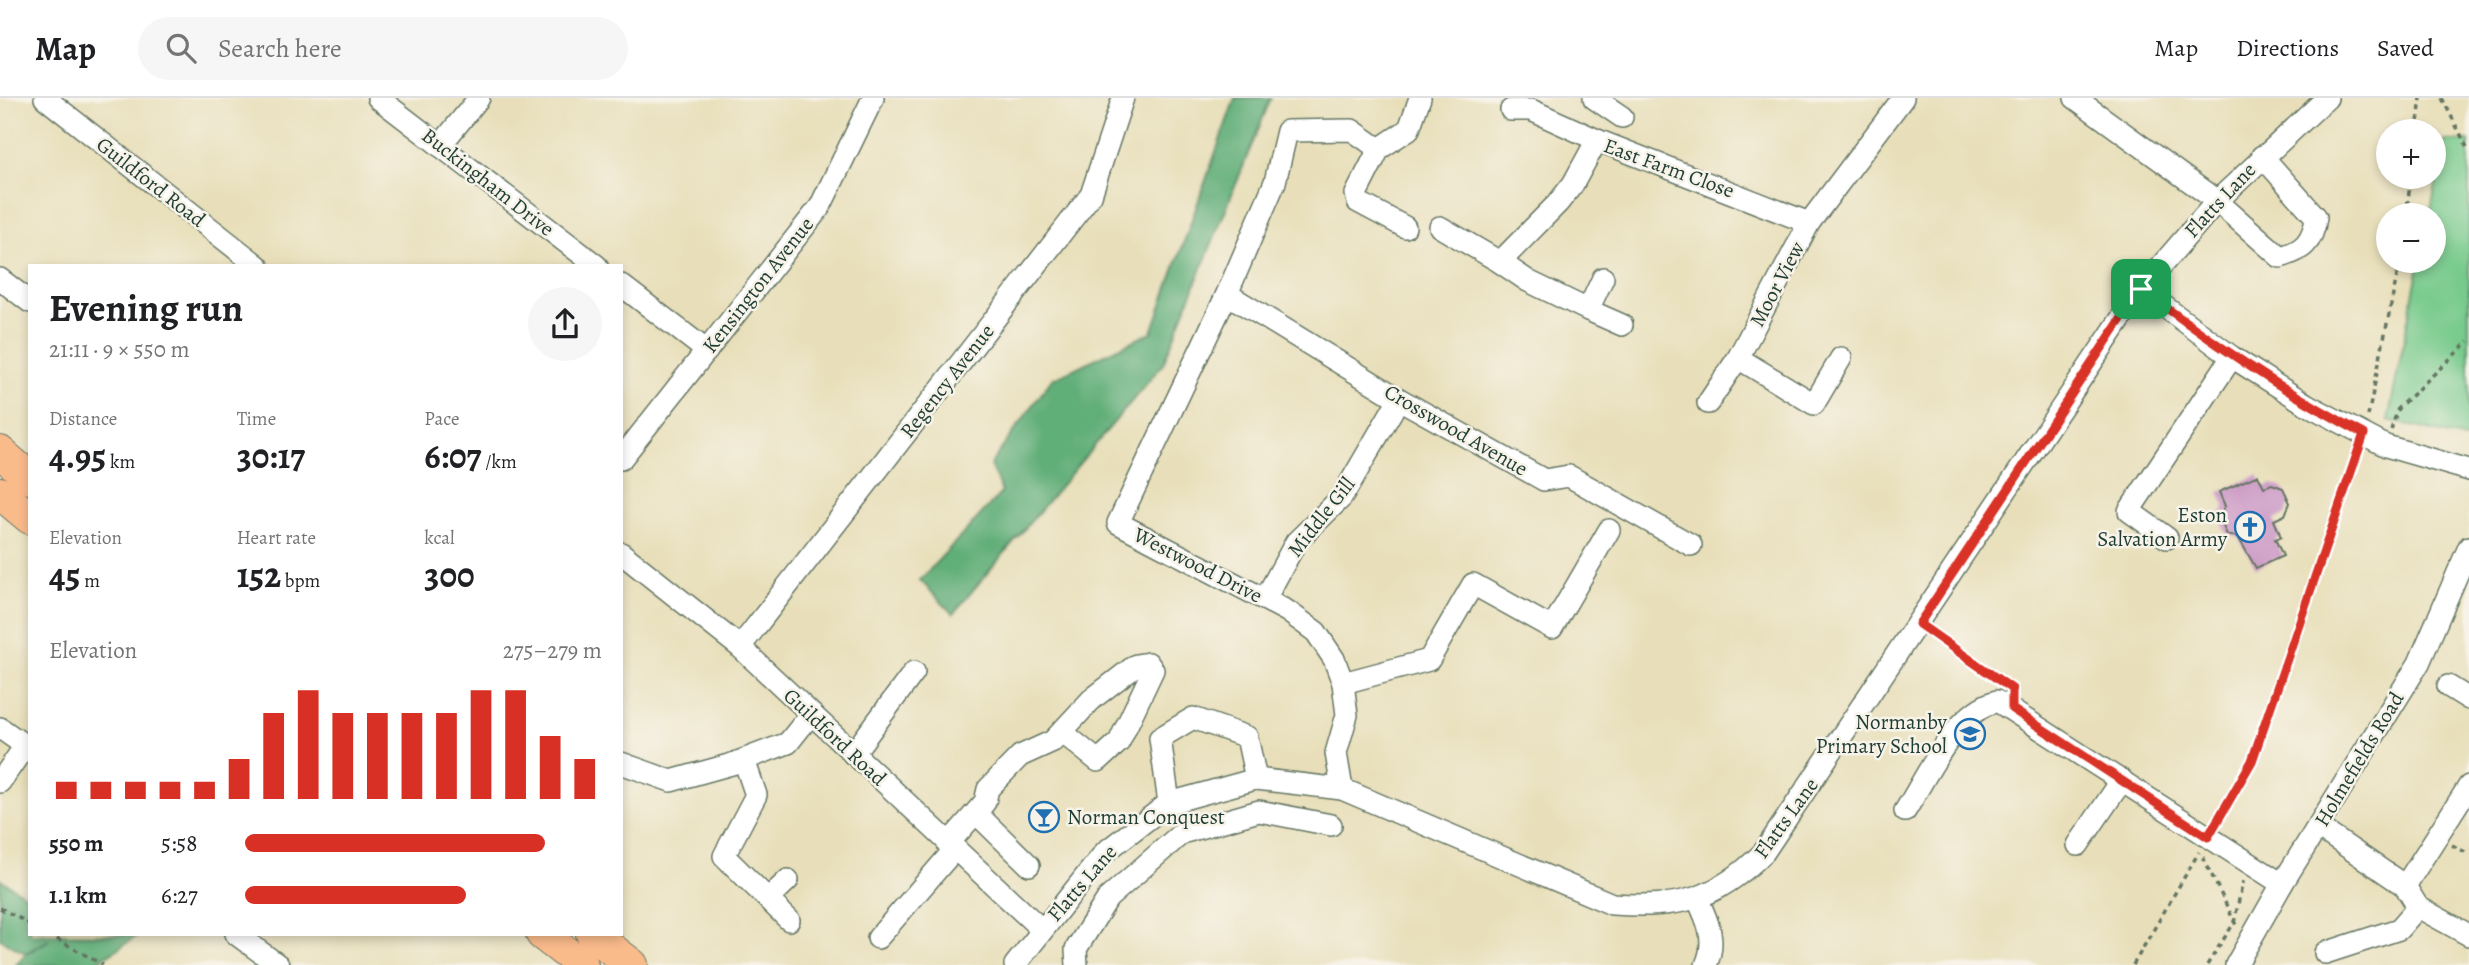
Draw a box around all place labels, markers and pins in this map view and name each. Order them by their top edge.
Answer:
pin [2111,259,2171,319]
place label: Eston Salvation Army [2097,501,2228,553]
church icon: Eston Salvation Army [2233,510,2267,544]
place label: Normanby Primary School [1816,708,1948,760]
school or university icon: Normanby Primary School [1953,717,1987,751]
bar icon: Norman Conquest [1027,800,1061,834]
place label: Norman Conquest [1067,803,1225,831]

